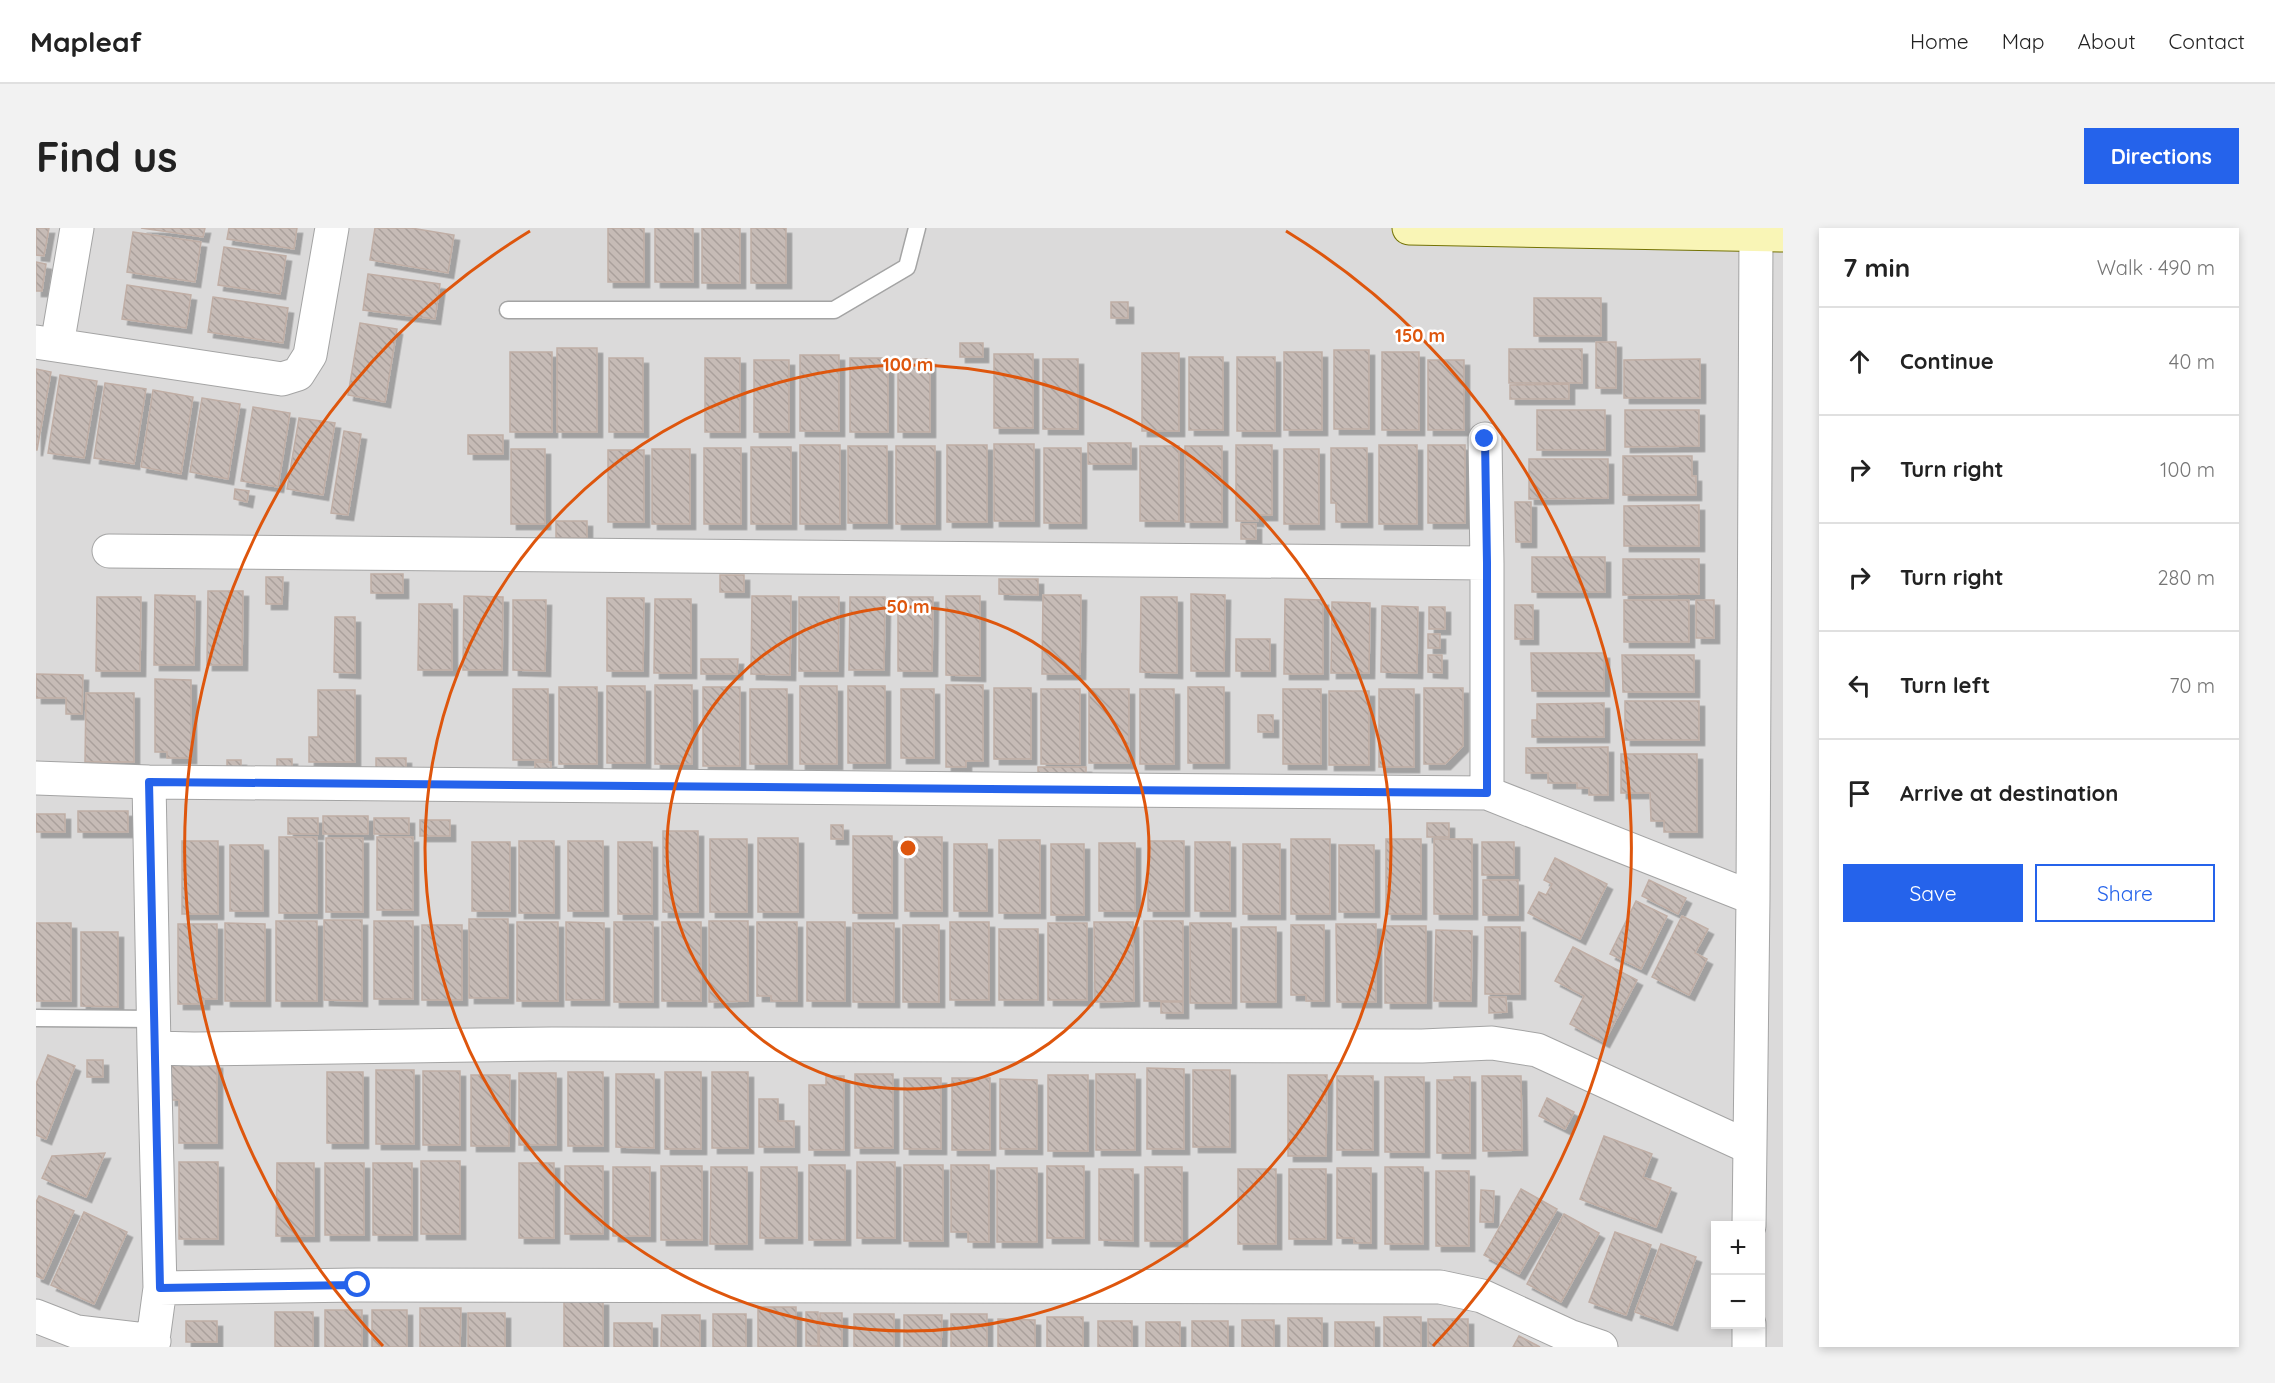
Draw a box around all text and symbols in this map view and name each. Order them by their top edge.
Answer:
text: Mapleaf [30,24,142,59]
text: Home [1910,28,1969,54]
text: Map [2002,28,2045,54]
text: About [2078,28,2136,54]
text: Contact [2169,28,2245,54]
button: Directions [2084,128,2239,184]
text: Find us [36,130,178,183]
text: 7 min [1843,251,1910,284]
text: Walk · 490 m [2097,255,2215,280]
text: 150 m [1395,324,1445,347]
icon: ahead [1843,345,1876,378]
text: Continue [1900,347,1994,375]
text: 40 m [2169,349,2215,374]
text: 100 m [883,353,933,376]
route end [1471,425,1497,451]
icon: right [1843,453,1876,486]
text: Turn right [1900,455,2004,483]
text: 100 m [2160,457,2215,482]
icon: right [1843,561,1876,594]
text: Turn right [1900,563,2004,591]
text: 280 m [2158,565,2215,590]
text: 50 m [886,595,930,618]
icon: left [1843,669,1876,702]
text: Turn left [1900,671,1990,699]
text: 70 m [2169,673,2215,698]
icon: arrive [1843,777,1876,810]
text: Arrive at destination [1900,779,2118,807]
centre of rings [898,838,918,858]
button: Save [1843,864,2023,922]
button: Share [2035,864,2215,922]
map controls [1711,1221,1765,1329]
button: + [1711,1221,1765,1275]
route start [344,1271,370,1297]
button: − [1711,1275,1765,1329]

